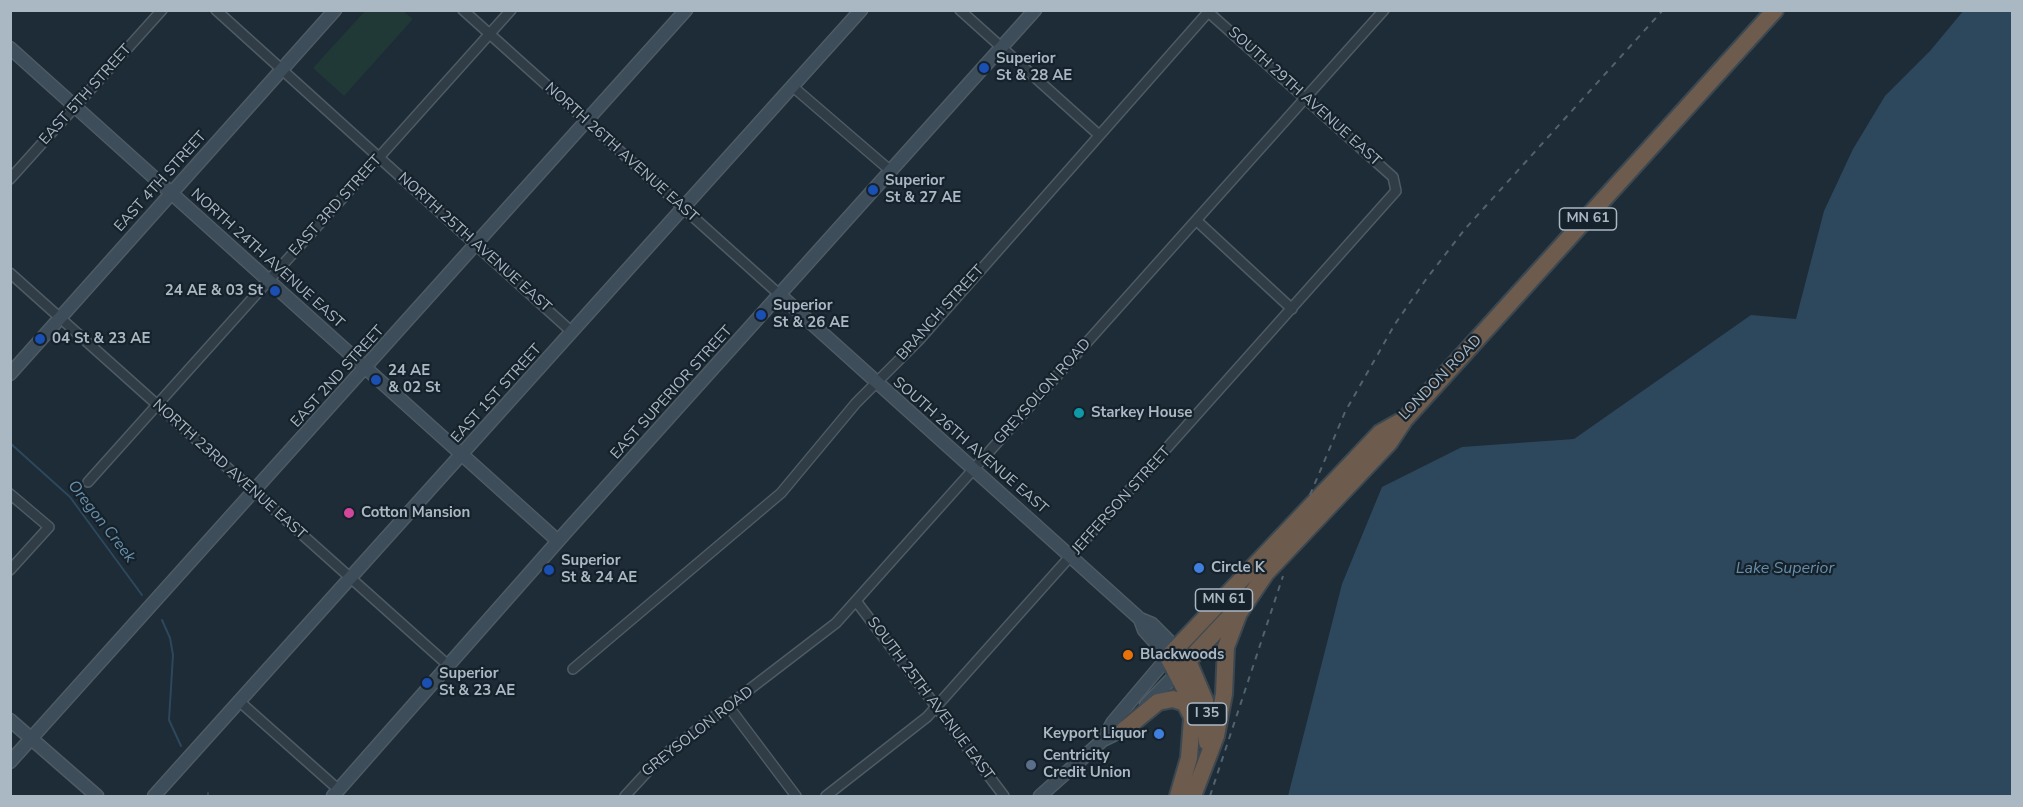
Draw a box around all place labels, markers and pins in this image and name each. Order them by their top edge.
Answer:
place label: Superior St & 28 AE [996,50,1072,85]
marker: Superior St & 28 AE [977,61,991,75]
place label: Superior St & 27 AE [885,172,961,207]
marker: Superior St & 27 AE [866,183,880,197]
place label: 24 AE & 03 St [165,282,263,300]
marker: 24 AE & 03 St [268,284,282,298]
place label: Superior St & 26 AE [773,297,849,332]
marker: Superior St & 26 AE [754,308,768,322]
place label: 04 St & 23 AE [52,330,150,348]
marker: 04 St & 23 AE [33,332,47,346]
place label: 24 AE & 02 St [388,362,440,397]
marker: 24 AE & 02 St [369,373,383,387]
place label: Starkey House [1091,404,1192,422]
marker: Starkey House [1072,406,1086,420]
place label: Cotton Mansion [361,504,470,522]
marker: Cotton Mansion [342,506,356,520]
place label: Superior St & 24 AE [561,552,637,587]
place label: Circle K [1211,559,1265,577]
marker: Circle K [1192,561,1206,575]
marker: Superior St & 24 AE [542,563,556,577]
place label: Blackwoods [1140,646,1224,664]
marker: Blackwoods [1121,648,1135,662]
place label: Superior St & 23 AE [439,665,515,700]
marker: Superior St & 23 AE [420,676,434,690]
place label: Keyport Liquor [1043,725,1147,743]
marker: Keyport Liquor [1152,727,1166,741]
place label: Centricity Credit Union [1043,747,1131,782]
marker: Centricity Credit Union [1024,758,1038,772]

